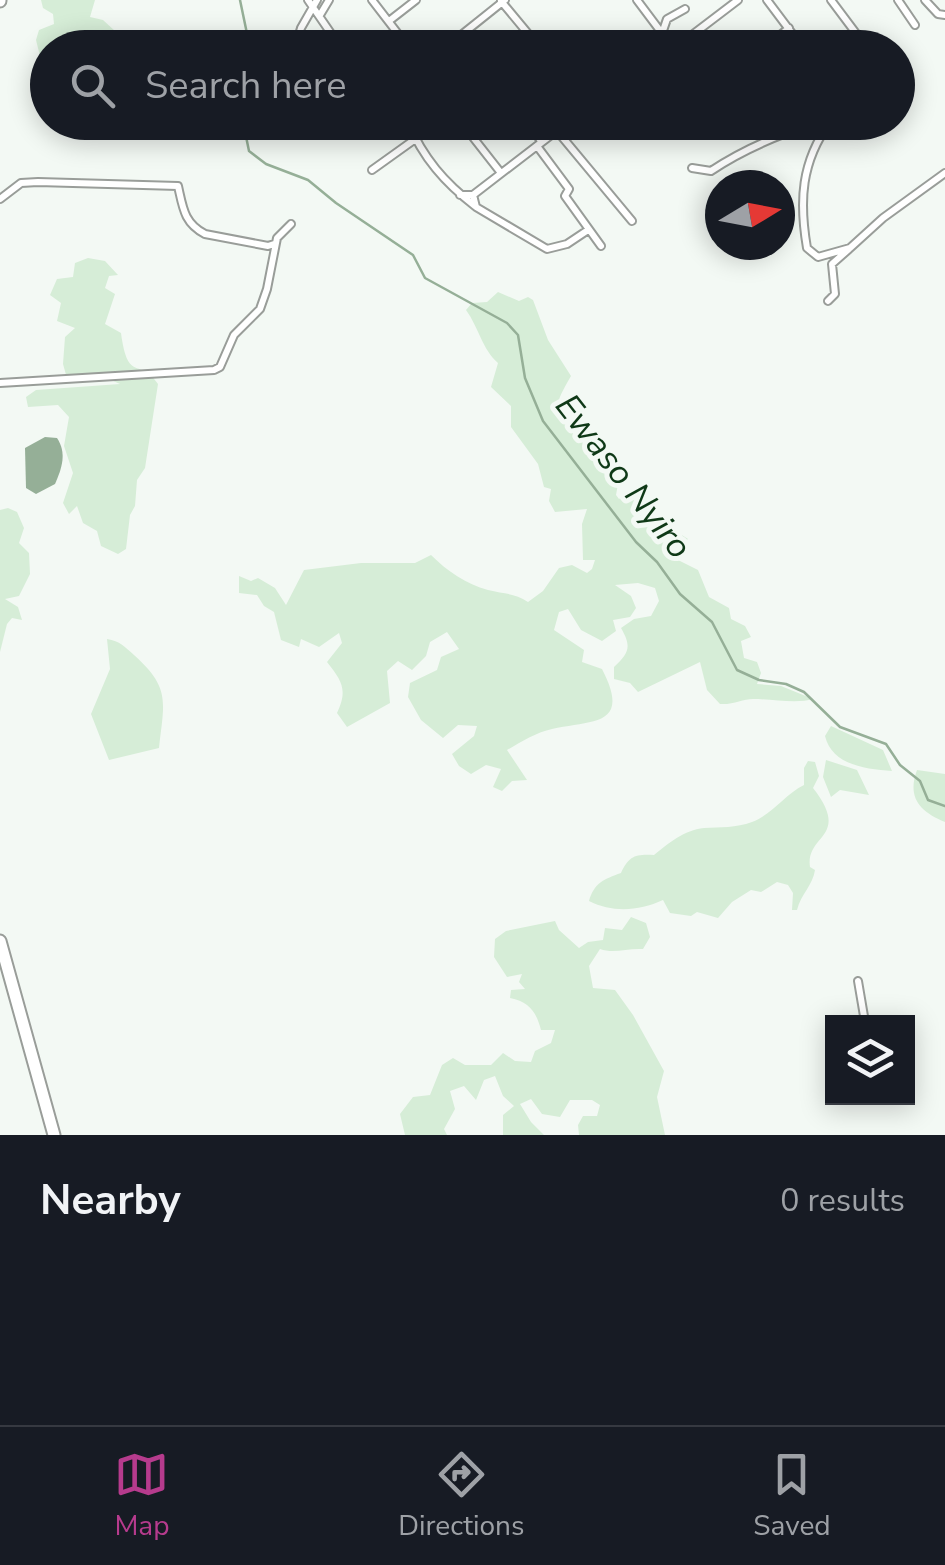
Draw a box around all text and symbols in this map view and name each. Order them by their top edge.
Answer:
search box [30,30,915,140]
icon: search [65,58,120,113]
text: Search here [145,60,346,111]
north arrow [705,170,795,260]
water label: Ewaso Nyiro [545,384,703,568]
map controls [825,1015,915,1105]
button: layers [825,1015,915,1105]
text: Nearby [40,1172,181,1229]
text: 0 results [780,1179,905,1222]
tab: Map [114,1447,169,1545]
tab: Directions [398,1447,524,1545]
tab: Saved [753,1447,831,1545]

